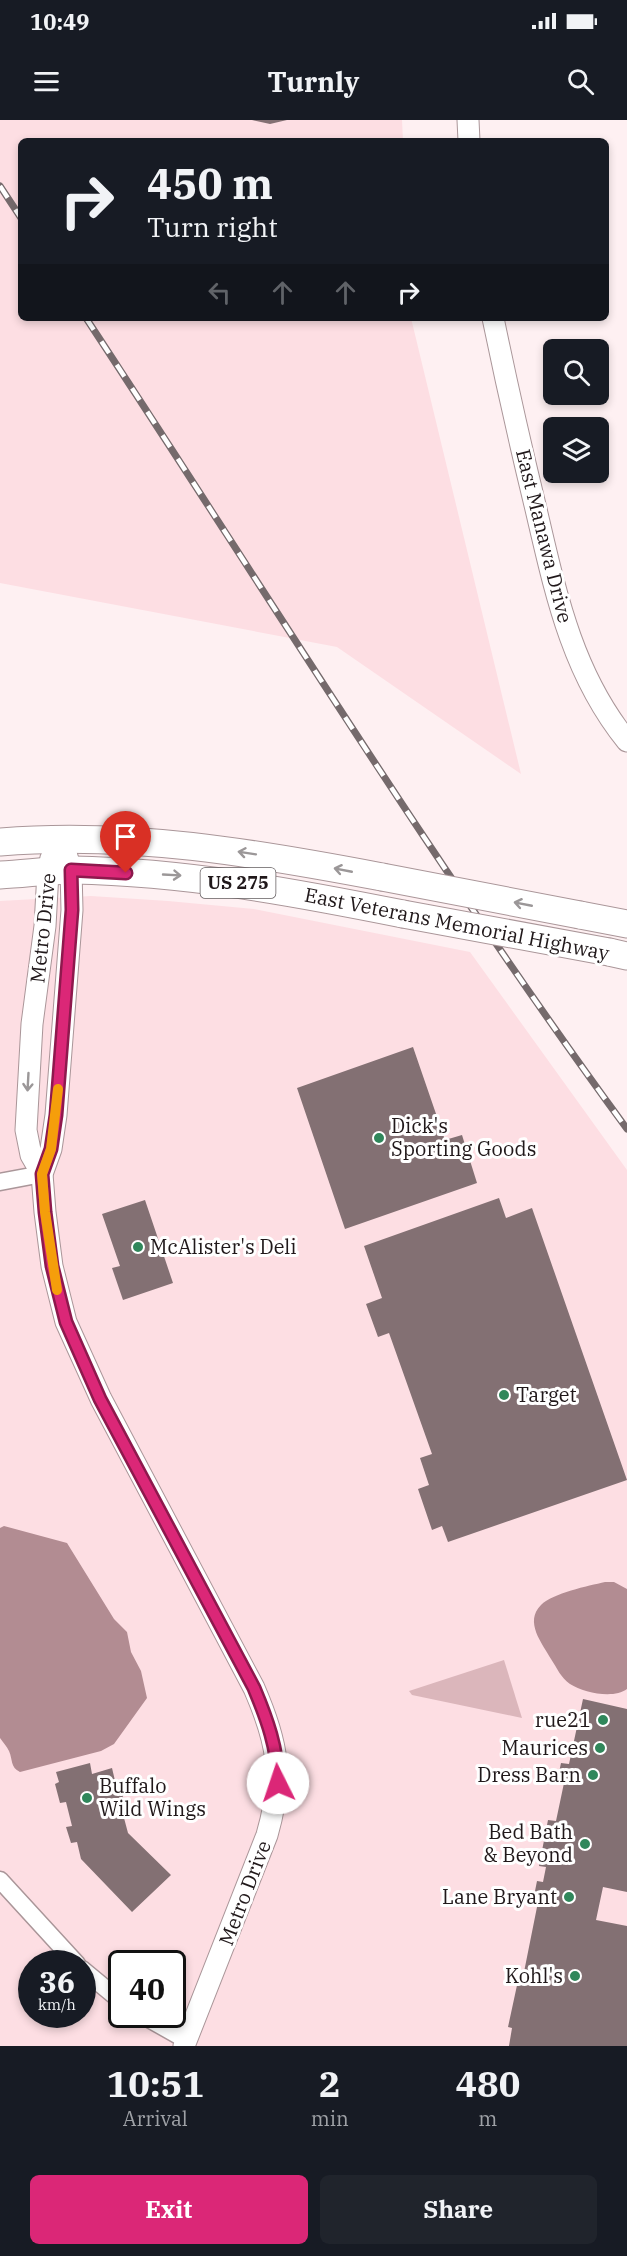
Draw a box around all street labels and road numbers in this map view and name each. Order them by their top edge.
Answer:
street label: East Manawa Drive [510,446,579,626]
road number: US 275 [200,868,276,898]
street label: Metro Drive [23,872,62,984]
street label: East Veterans Memorial Highway [302,881,612,966]
street label: Metro Drive [212,1836,277,1949]

